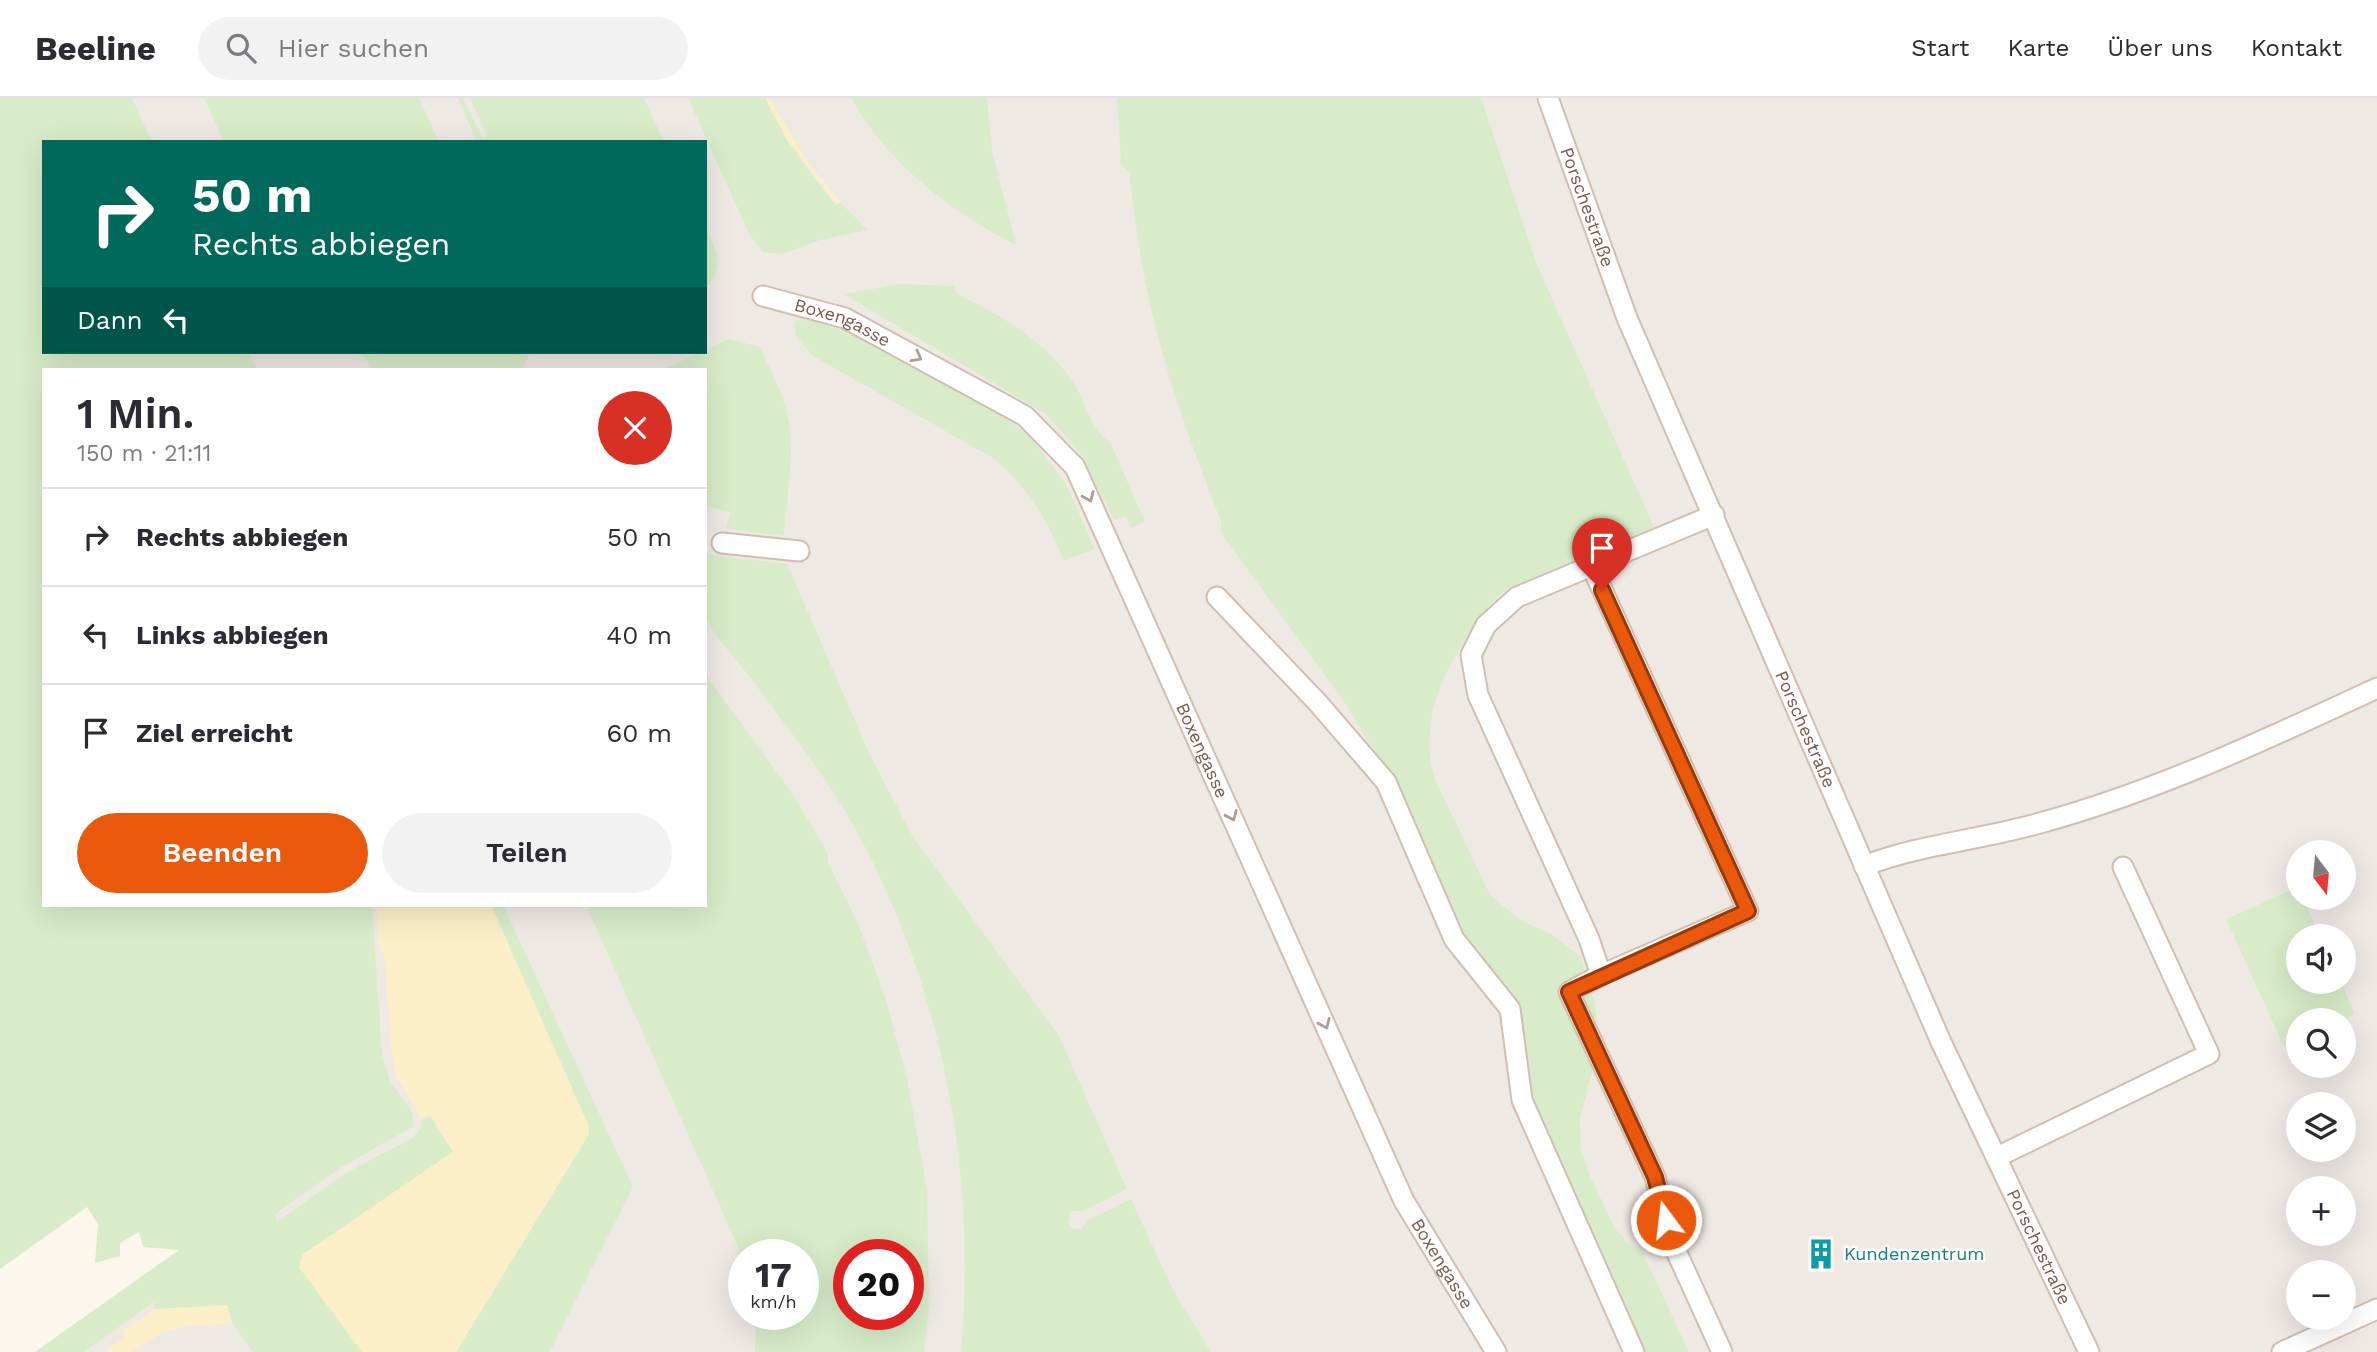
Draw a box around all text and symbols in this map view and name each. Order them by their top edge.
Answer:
search box [198,17,688,80]
text: Beeline [35,29,156,68]
icon: search [222,29,260,67]
text: Hier suchen [278,33,429,63]
text: Start [1911,34,1969,62]
text: Karte [2007,34,2069,62]
text: Über uns [2107,34,2213,62]
text: Kontakt [2251,34,2342,62]
street label: Porschestraße [1557,144,1619,270]
text: 50 m [192,166,312,224]
icon: right [77,168,168,259]
text: Rechts abbiegen [192,225,450,263]
street label: Boxengasse [792,294,894,351]
icon: left [157,301,195,339]
text: Dann [77,305,143,335]
one-way arrow [910,349,922,362]
text: 1 Min. [77,389,194,438]
button: close [598,391,672,465]
text: 150 m · 21:11 [77,440,211,467]
one-way arrow [1081,489,1095,502]
icon: right [77,518,115,556]
pin [1572,518,1632,590]
text: Rechts abbiegen [136,522,348,552]
text: 50 m [607,522,672,552]
icon: arrive [1583,529,1621,567]
icon: left [77,616,115,654]
text: Links abbiegen [136,620,329,650]
text: 40 m [606,620,672,650]
street label: Porschestraße [1771,667,1840,791]
street label: Boxengasse [1172,699,1233,801]
icon: arrive [77,714,115,752]
text: Ziel erreicht [136,718,293,748]
text: 60 m [606,718,672,748]
one-way arrow [1224,809,1238,821]
button: Beenden [77,813,368,893]
button: Teilen [382,813,672,893]
north arrow [2286,840,2356,910]
map controls [2286,840,2356,1330]
button: sound [2286,924,2356,994]
button: search [2286,1008,2356,1078]
one-way arrow [1317,1017,1331,1029]
button: layers [2286,1092,2356,1162]
button: + [2286,1176,2356,1246]
position arrow [1629,1183,1703,1257]
street label: Porschestraße [2003,1186,2076,1308]
street label: Boxengasse [1407,1214,1478,1312]
building icon: Kundenzentrum [1804,1237,1838,1271]
speed limit sign: 20 [833,1239,924,1330]
place label: Kundenzentrum [1844,1243,1984,1264]
text: 17 [755,1254,792,1296]
button: − [2286,1260,2356,1330]
text: km/h [750,1291,797,1312]

